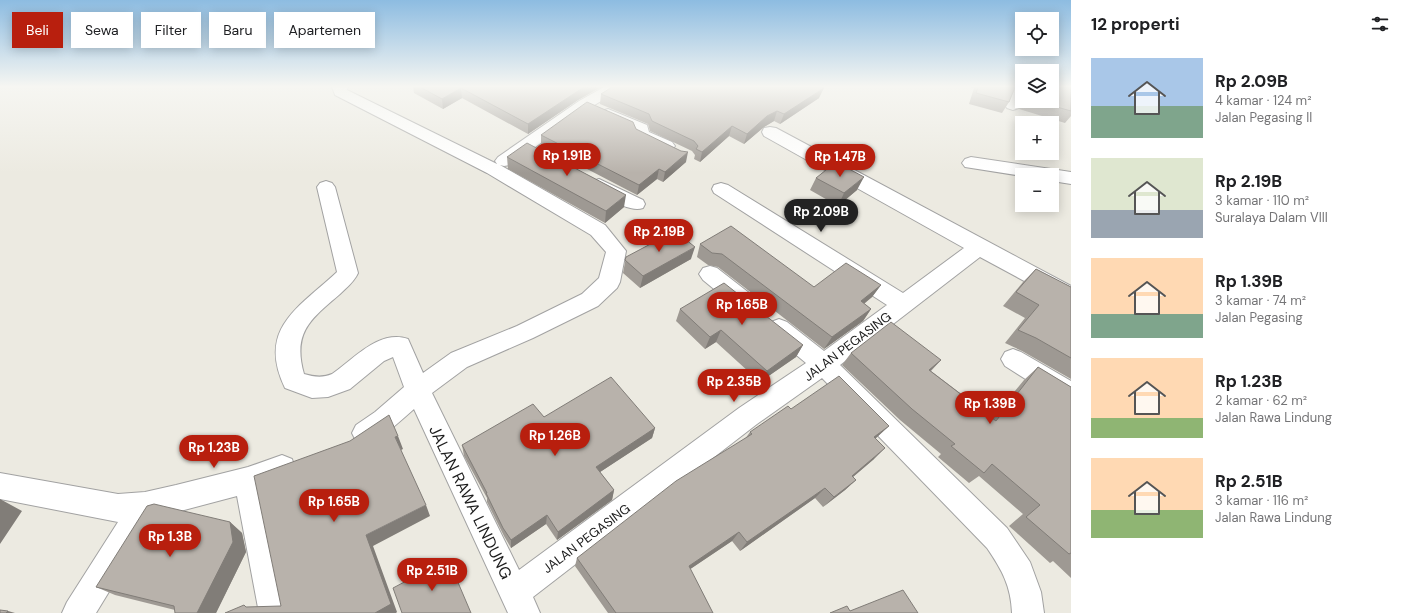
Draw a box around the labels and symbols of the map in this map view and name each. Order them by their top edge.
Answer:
pin: Rp 1.91B [526,143,608,177]
pin: Rp 1.47B [799,144,881,178]
pin: Rp 2.09B [780,199,862,233]
pin: Rp 2.19B [618,219,700,253]
pin: Rp 1.65B [701,292,783,326]
street label: JALAN PEGASING [800,308,895,385]
pin: Rp 2.35B [693,369,775,403]
pin: Rp 1.39B [949,391,1031,425]
street label: JALAN RAWA LINDUNG [424,422,517,583]
pin: Rp 1.26B [514,423,596,457]
pin: Rp 1.23B [173,435,255,469]
pin: Rp 1.65B [293,489,375,523]
street label: JALAN PEGASING [539,500,634,577]
pin: Rp 1.3B [133,524,207,558]
pin: Rp 2.51B [391,558,473,592]

